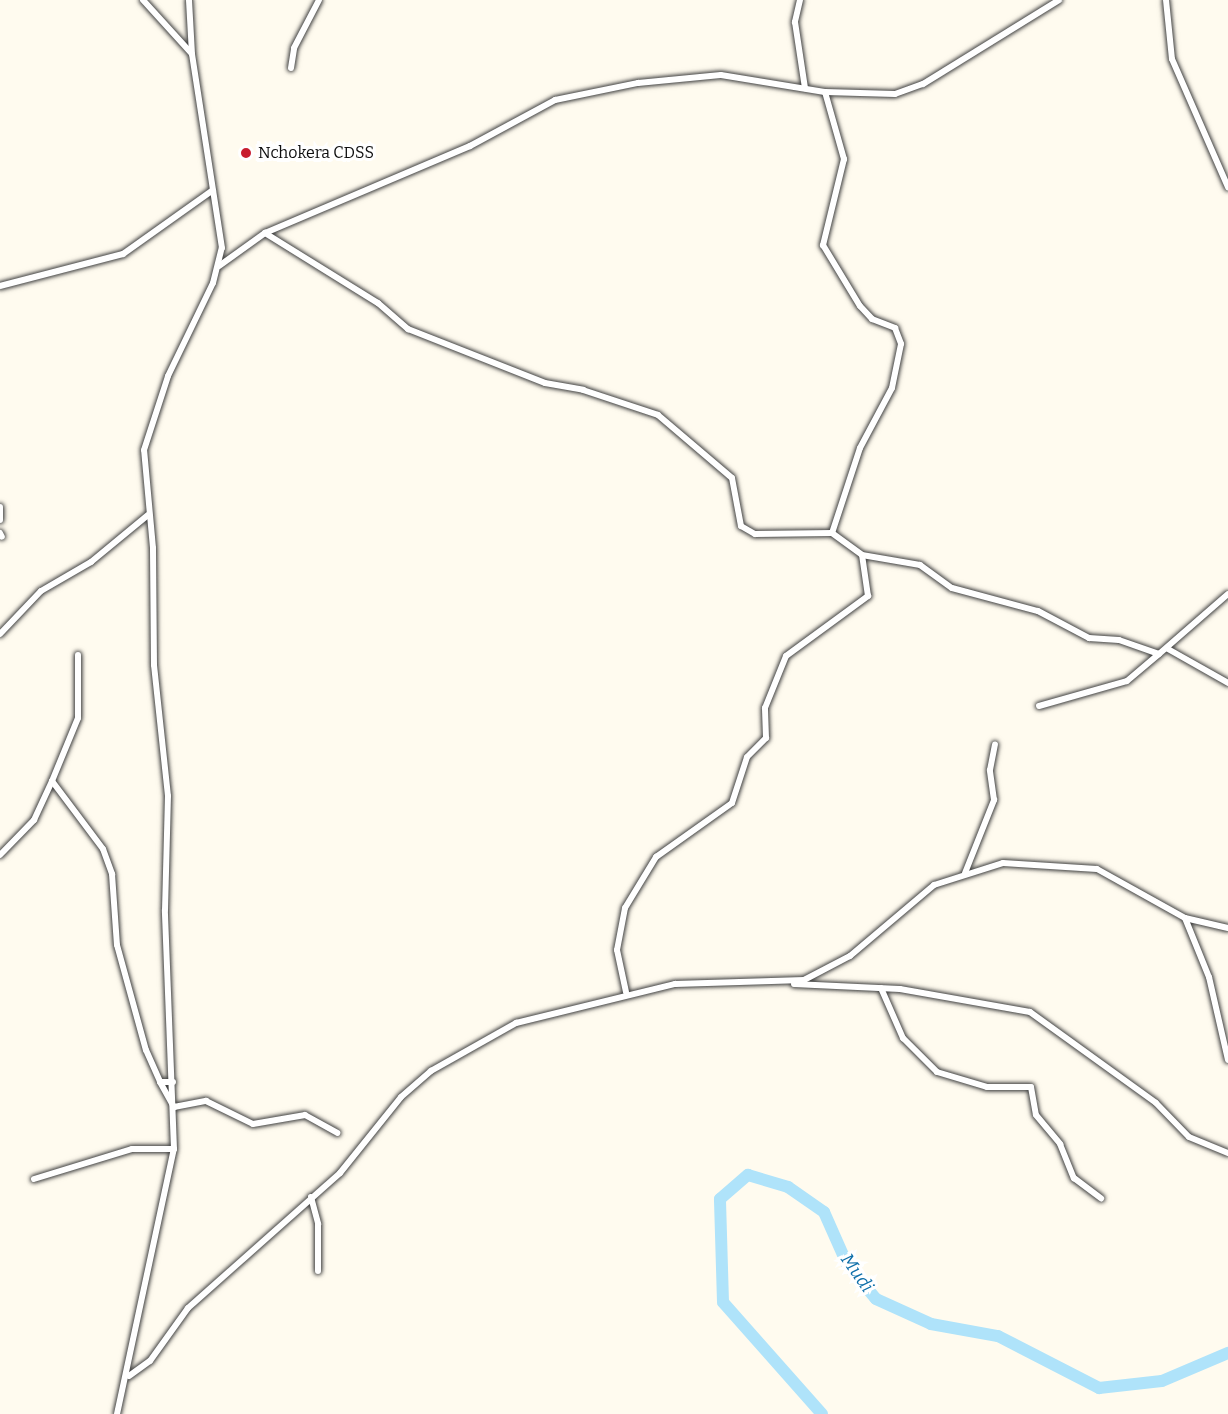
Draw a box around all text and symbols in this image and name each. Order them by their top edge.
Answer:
place label: Nchokera CDSS [258,143,374,163]
marker: Nchokera CDSS [239,146,253,160]
water label: Mudi [836,1250,878,1296]

